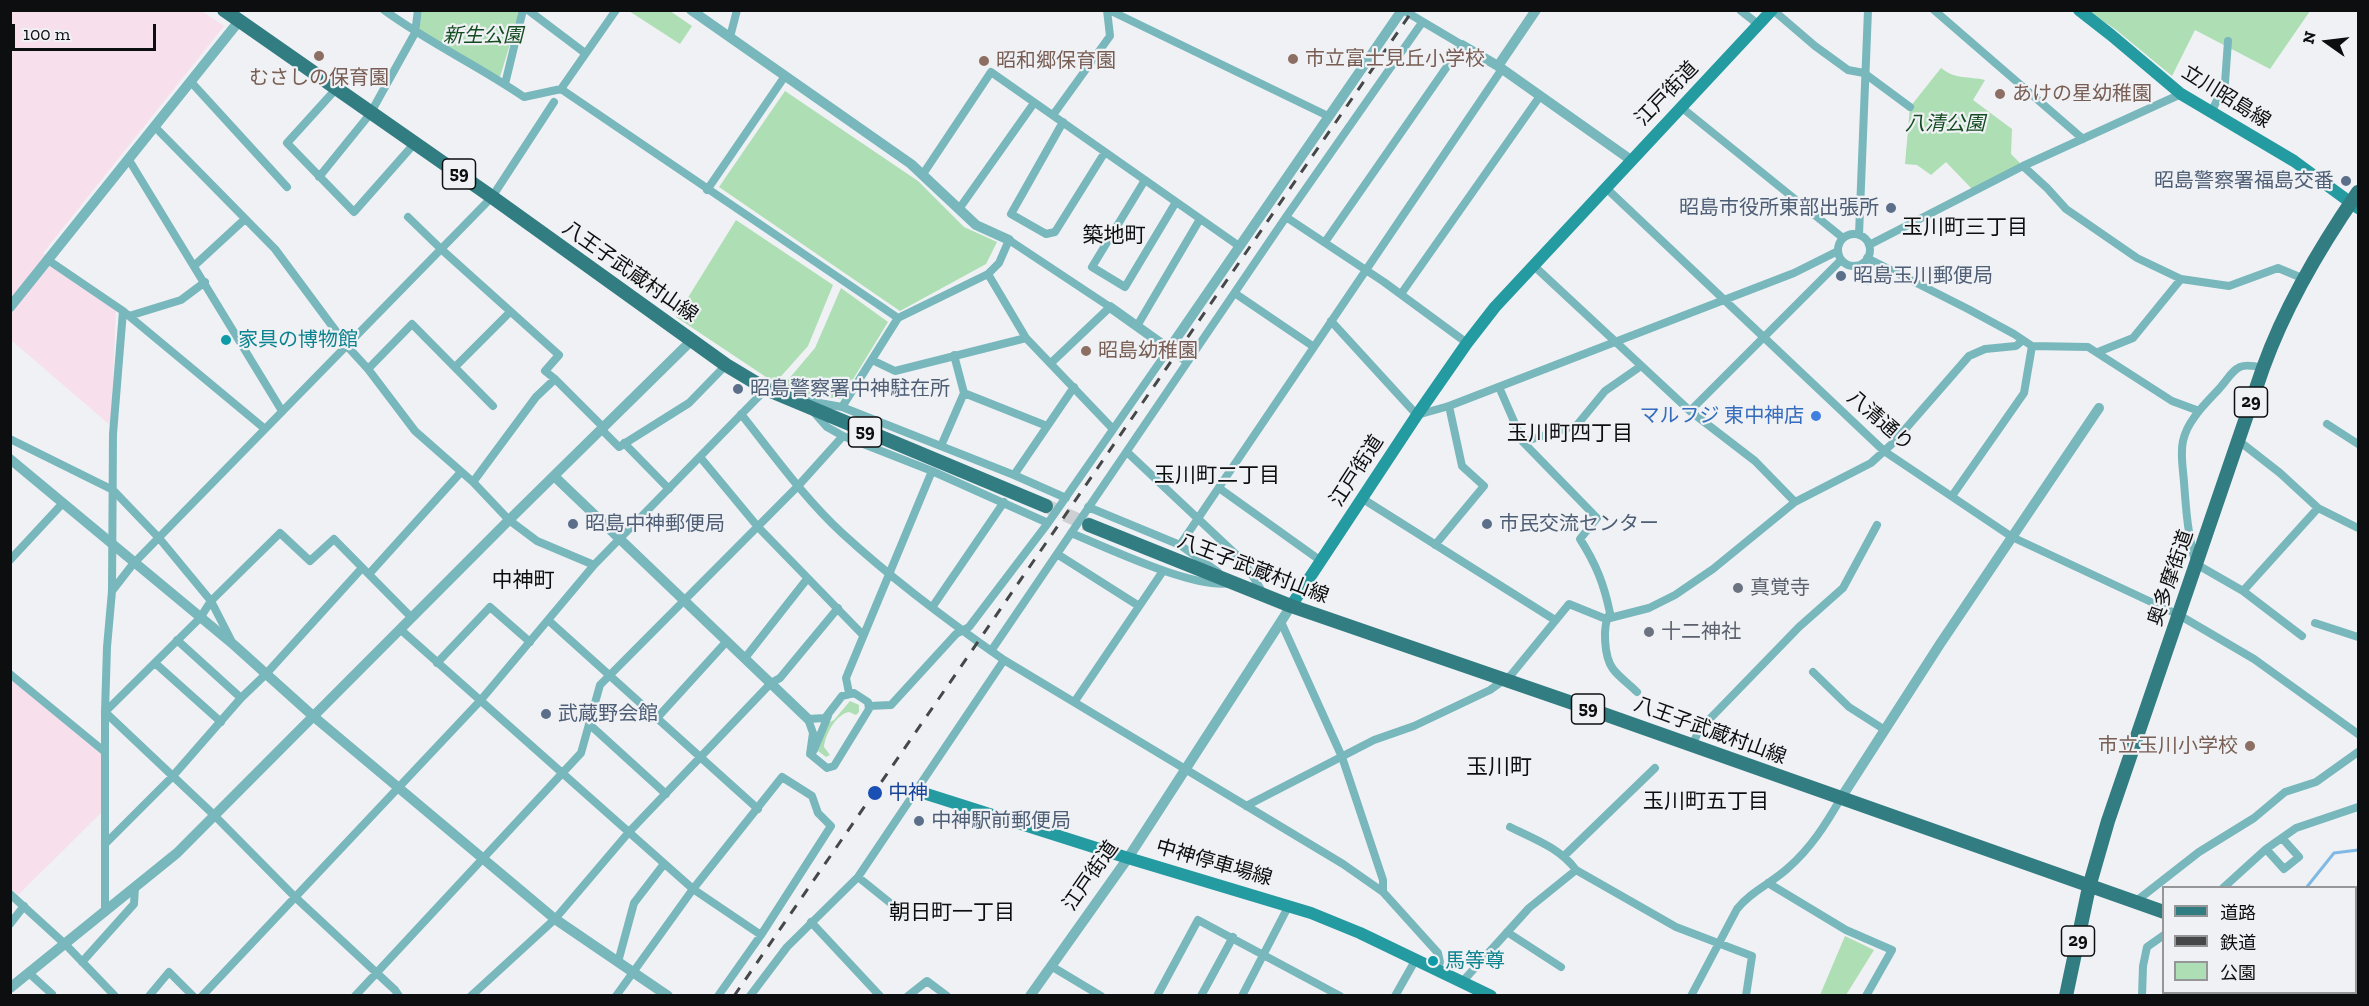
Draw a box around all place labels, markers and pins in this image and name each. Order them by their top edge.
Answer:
place label: 市立富士見丘小学校 [1305,47,1485,71]
marker: むさしの保育園 [312,49,326,63]
place label: 昭和郷保育園 [996,49,1116,73]
marker: 市立富士見丘小学校 [1286,52,1300,66]
marker: 昭和郷保育園 [977,54,991,68]
place label: むさしの保育園 [249,66,389,90]
place label: あけの星幼稚園 [2012,82,2152,106]
marker: あけの星幼稚園 [1993,87,2007,101]
place label: 昭島警察署福島交番 [2154,169,2334,193]
marker: 昭島警察署福島交番 [2339,174,2353,188]
place label: 昭島市役所東部出張所 [1679,196,1879,220]
marker: 昭島市役所東部出張所 [1884,201,1898,215]
place label: 昭島玉川郵便局 [1853,264,1993,288]
marker: 昭島玉川郵便局 [1834,269,1848,283]
place label: 家具の博物館 [238,328,358,352]
marker: 家具の博物館 [219,333,233,347]
place label: 昭島幼稚園 [1098,339,1198,363]
marker: 昭島幼稚園 [1079,344,1093,358]
place label: 昭島警察署中神駐在所 [750,377,950,401]
marker: 昭島警察署中神駐在所 [731,382,745,396]
place label: マルフジ 東中神店 [1639,404,1804,428]
marker: マルフジ 東中神店 [1809,409,1823,423]
place label: 昭島中神郵便局 [585,512,725,536]
place label: 市民交流センター [1499,512,1659,536]
marker: 昭島中神郵便局 [566,517,580,531]
marker: 市民交流センター [1480,517,1494,531]
place label: 真覚寺 [1750,576,1810,600]
marker: 真覚寺 [1731,581,1745,595]
place label: 十二神社 [1661,620,1741,644]
marker: 十二神社 [1642,625,1656,639]
place label: 武蔵野会館 [558,702,658,726]
marker: 武蔵野会館 [539,707,553,721]
place label: 市立玉川小学校 [2098,734,2238,758]
marker: 市立玉川小学校 [2243,739,2257,753]
place label: 中神 [888,781,928,805]
marker: 中神 [866,784,884,802]
place label: 中神駅前郵便局 [931,809,1071,833]
marker: 中神駅前郵便局 [912,814,926,828]
place label: 馬等尊 [1445,949,1505,973]
marker: 馬等尊 [1426,954,1440,968]

